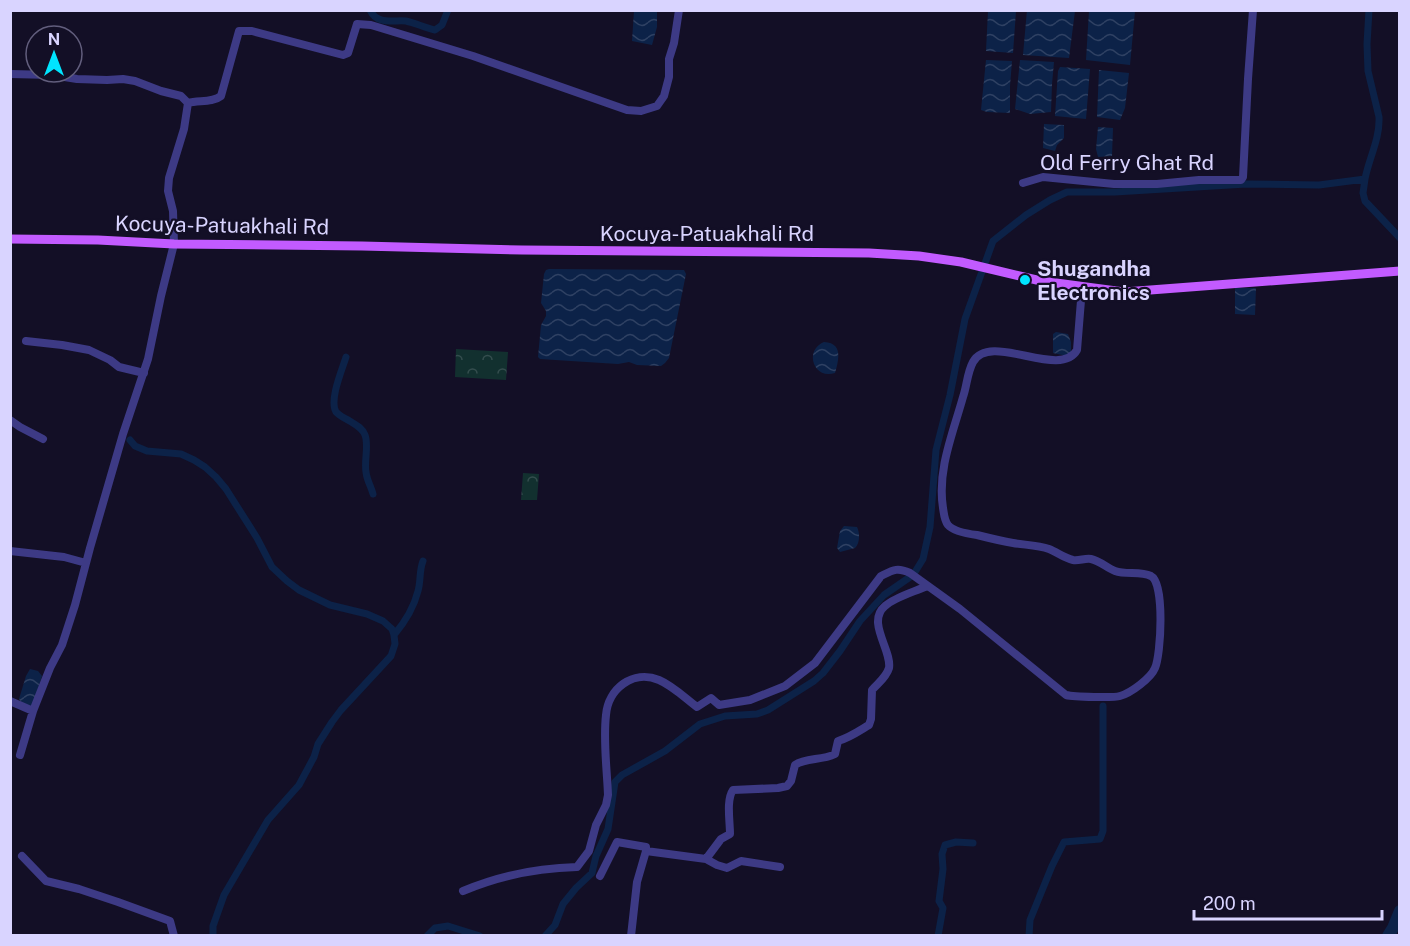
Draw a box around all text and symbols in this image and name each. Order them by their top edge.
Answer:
north arrow [24,24,84,84]
text: N [48,30,60,49]
street label: Old Ferry Ghat Rd [1040,150,1214,175]
street label: Kocuya-Patuakhali Rd [115,211,329,239]
street label: Kocuya-Patuakhali Rd [600,221,814,246]
place label: Shugandha Electronics [1037,256,1151,305]
marker: Shugandha Electronics [1018,273,1032,287]
scale bar [1194,883,1382,921]
text: 200 m [1203,893,1256,914]

